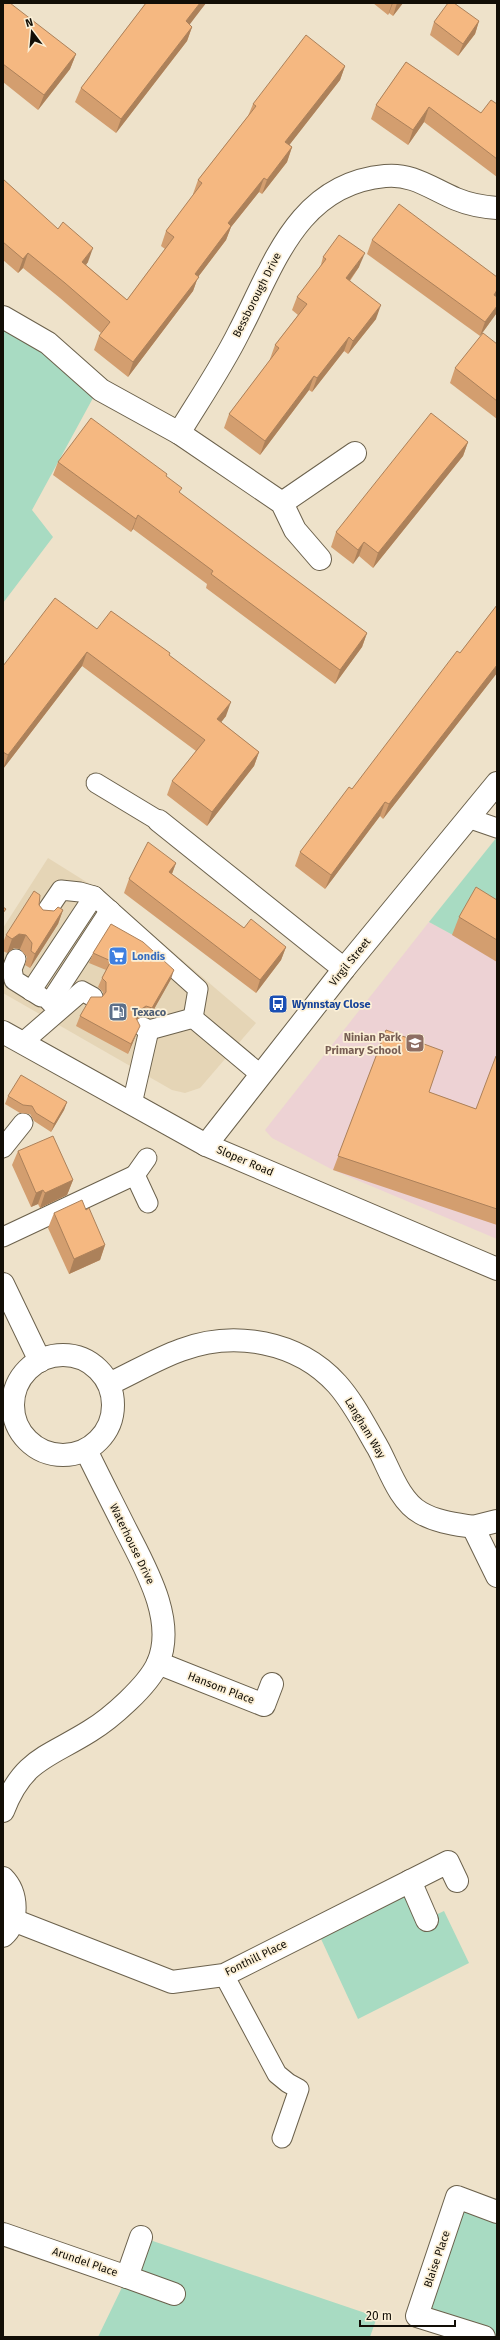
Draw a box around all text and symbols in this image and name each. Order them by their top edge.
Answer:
north arrow [12,12,52,52]
text: N [24,16,35,30]
street label: Bessborough Drive [230,250,284,340]
street label: Virgil Street [327,935,373,989]
supermarket icon: Londis [107,945,129,967]
place label: Londis [132,950,166,963]
bus stop icon: Wynnstay Close [267,993,289,1015]
place label: Wynnstay Close [292,998,371,1011]
fuel station icon: Texaco [107,1001,129,1023]
place label: Texaco [132,1006,167,1019]
place label: Ninian Park Primary School [325,1031,402,1057]
school or university icon: Ninian Park Primary School [404,1032,426,1054]
street label: Sloper Road [215,1143,275,1179]
street label: Langham Way [342,1395,388,1461]
street label: Waterhouse Drive [107,1502,157,1586]
street label: Hansom Place [186,1669,256,1707]
street label: Fonthill Place [223,1937,289,1979]
street label: Blaise Place [421,2229,453,2289]
street label: Arundel Place [50,2245,120,2279]
scale bar [360,2302,455,2328]
text: 20 m [366,2309,392,2323]

